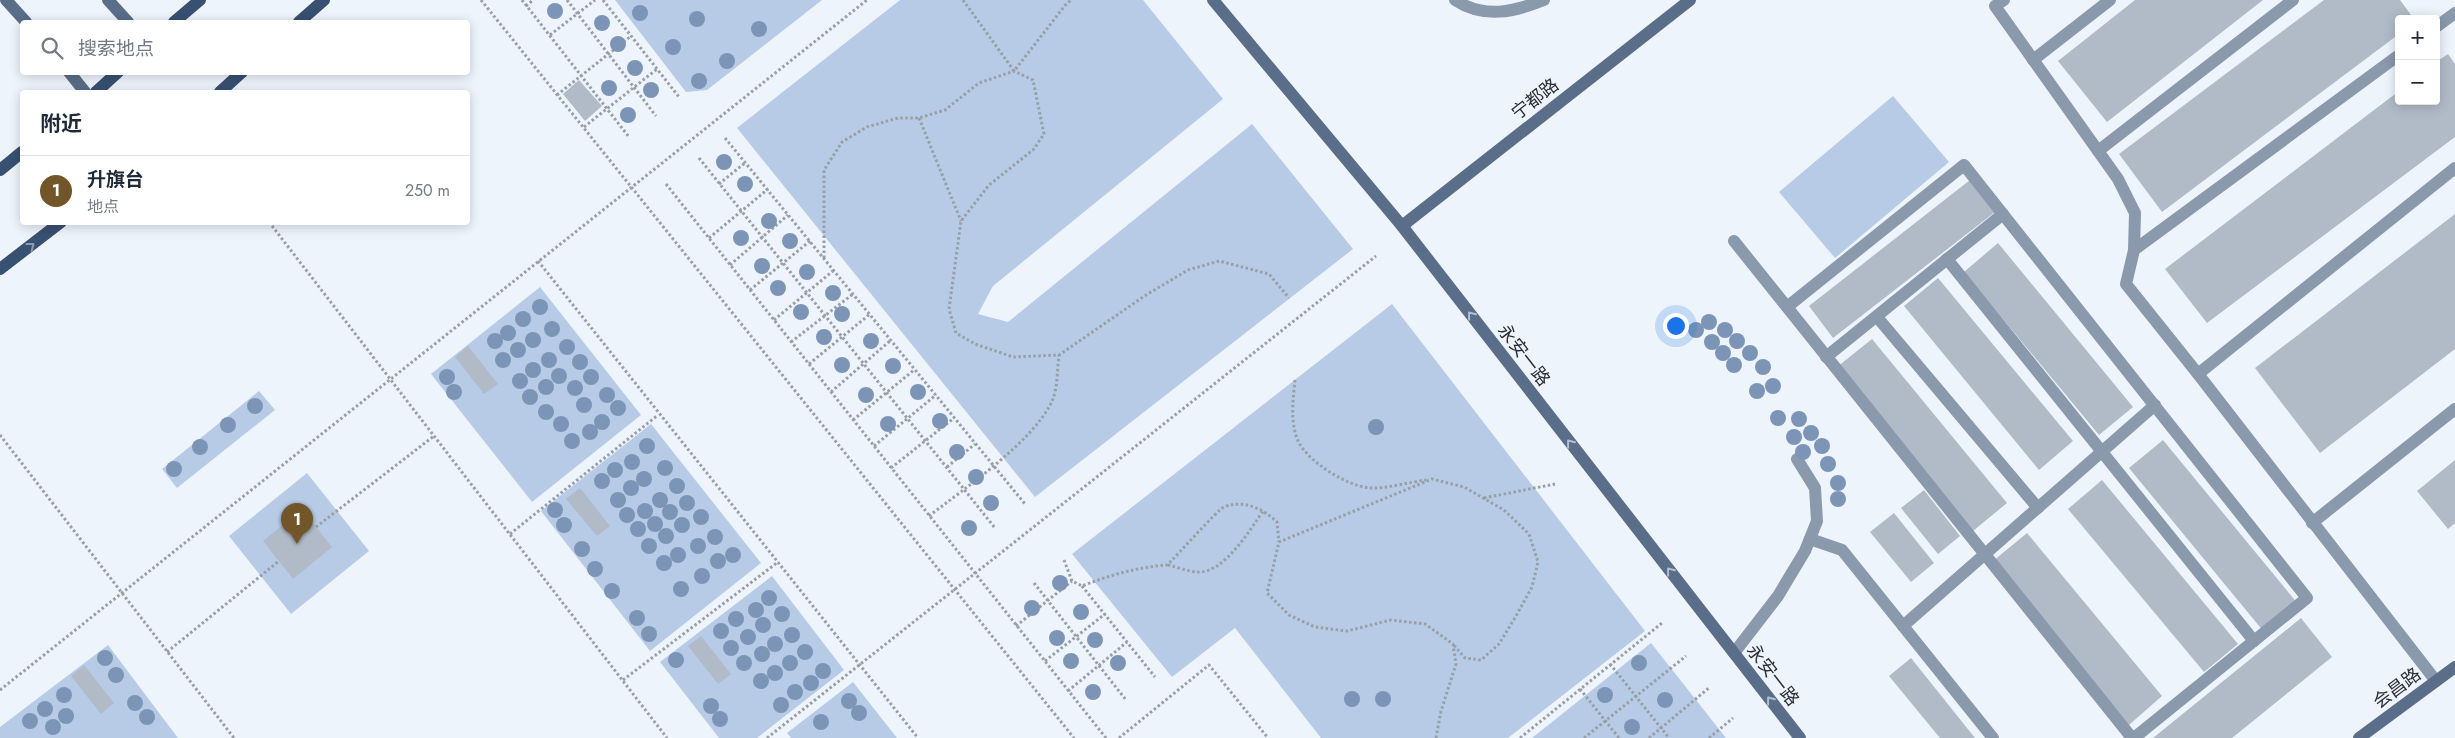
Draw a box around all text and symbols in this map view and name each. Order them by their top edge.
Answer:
map controls [2395,15,2440,105]
button: + [2395,15,2440,60]
search box [20,20,470,75]
icon: search [38,34,66,62]
text: 搜索地点 [78,35,154,62]
button: − [2395,60,2440,105]
street label: 宁都路 [1506,72,1564,126]
text: 附近 [40,109,82,139]
text: 升旗台 [87,166,144,193]
text: 1 [52,179,60,202]
text: 250 m [405,179,450,202]
text: 地点 [87,195,119,218]
one-way arrow [25,243,34,251]
one-way arrow [1468,312,1476,321]
your location [1663,313,1689,339]
street label: 永安一路 [1492,319,1556,391]
one-way arrow [1568,440,1576,449]
pin: 1 [281,503,313,544]
one-way arrow [1667,567,1676,577]
street label: 永安一路 [1741,639,1805,711]
street label: 会昌路 [2368,661,2426,715]
one-way arrow [1766,696,1775,705]

